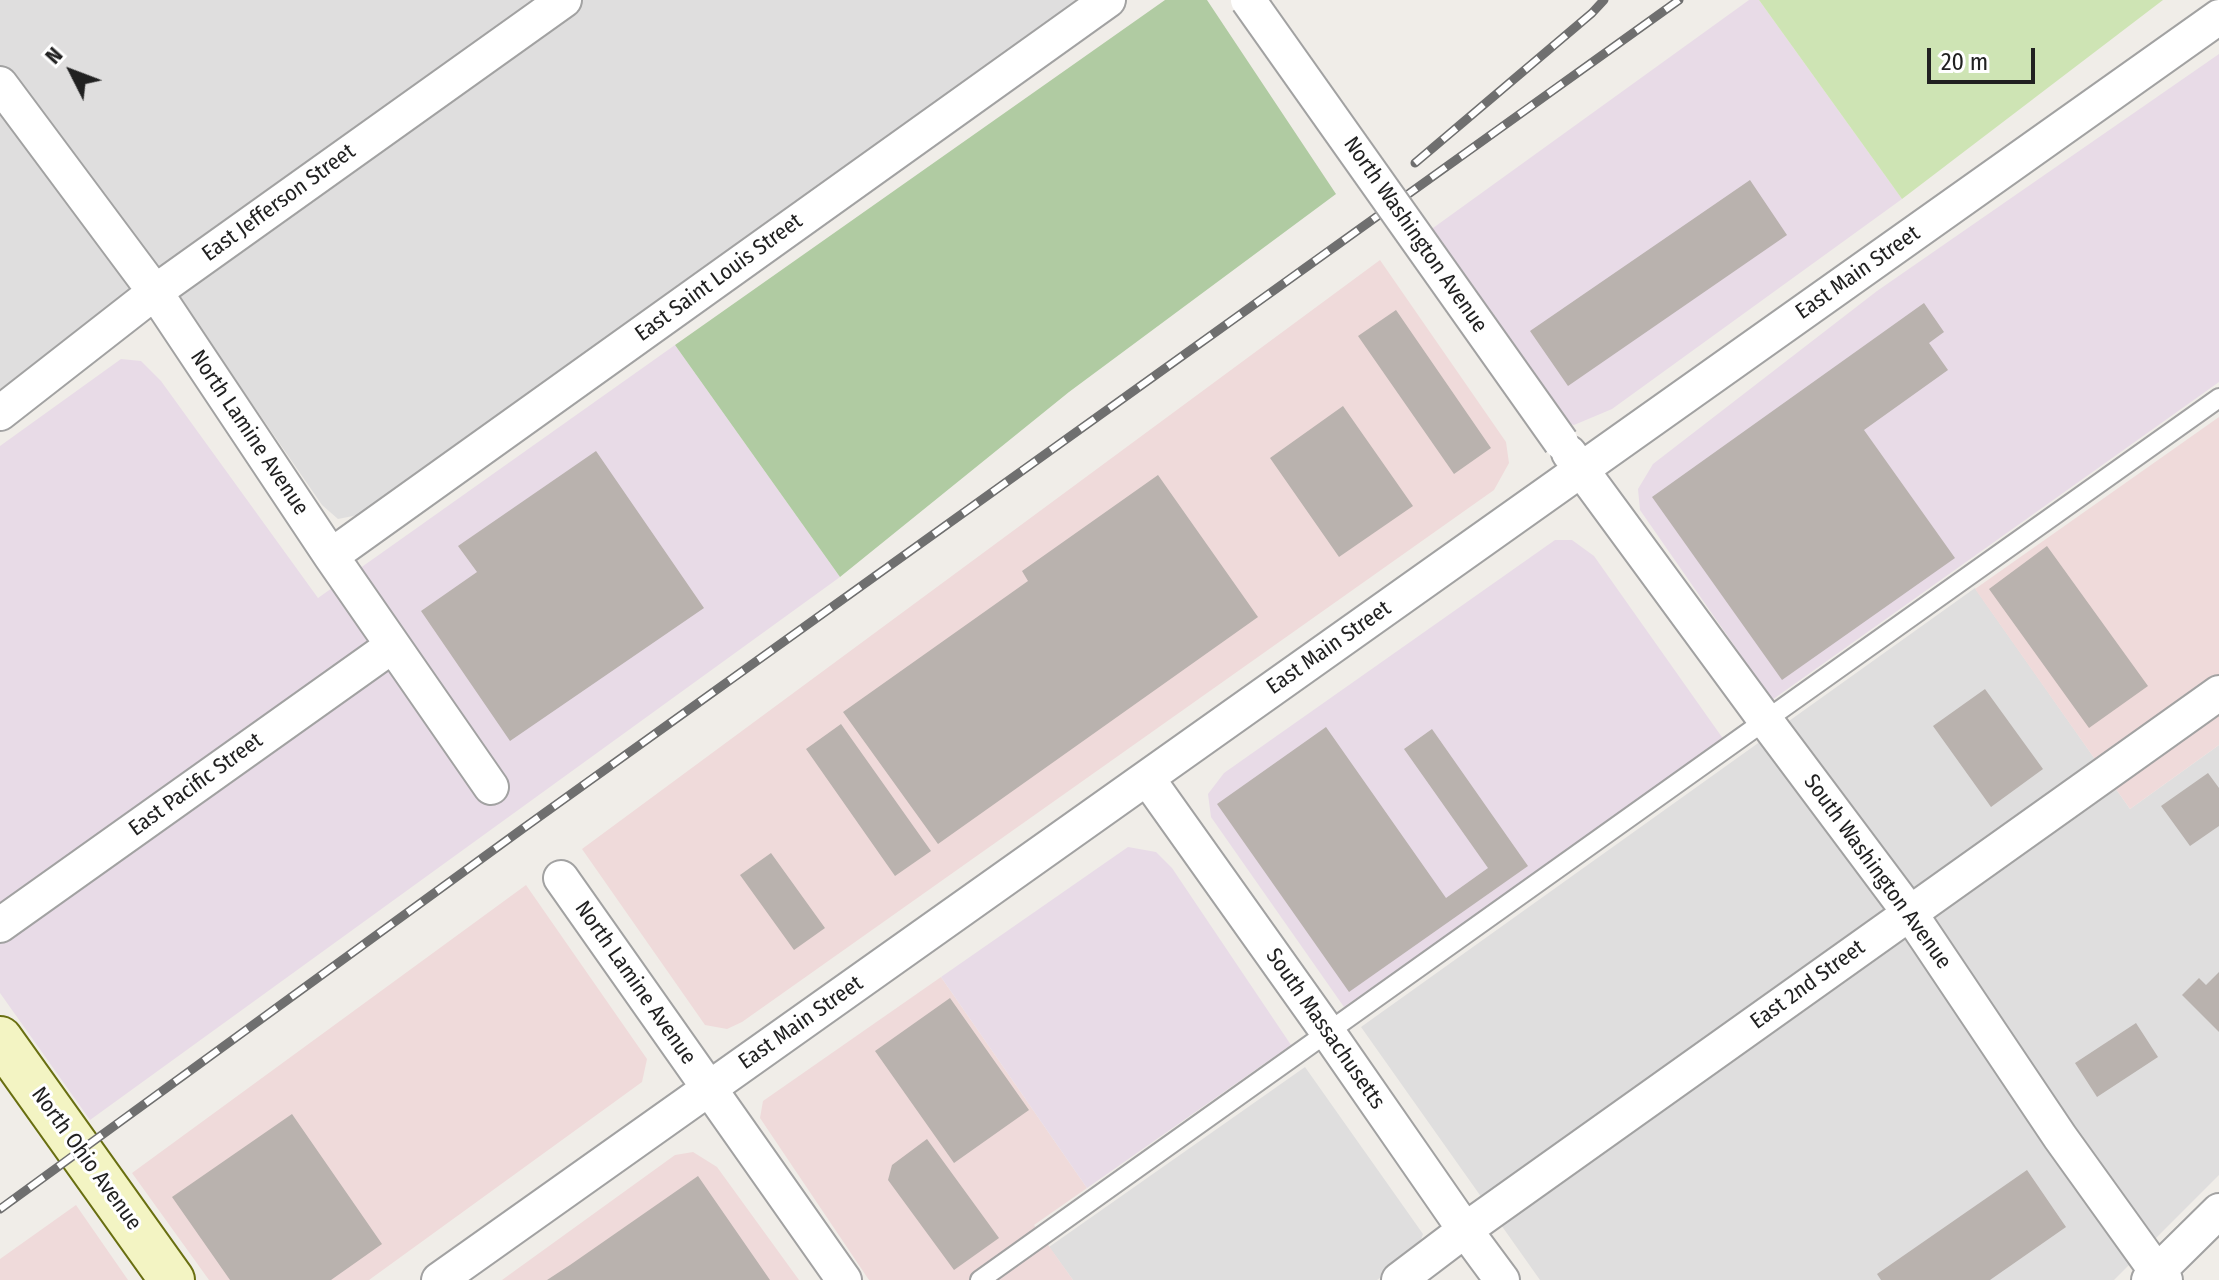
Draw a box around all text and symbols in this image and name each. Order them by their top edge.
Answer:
north arrow [32,32,112,112]
scale bar [1931,32,2039,82]
text: N [39,42,68,70]
text: 20 m [1941,48,1988,76]
street label: North Washington Avenue [1337,132,1493,338]
street label: East Jefferson Street [197,139,361,267]
street label: East Saint Louis Street [630,208,808,348]
street label: East Main Street [1791,221,1925,325]
street label: North Lamine Avenue [184,346,314,520]
street label: East Main Street [1262,596,1396,700]
street label: East Pacific Street [124,728,268,842]
street label: South Washington Avenue [1798,770,1956,974]
street label: North Lamine Avenue [569,896,701,1070]
street label: East 2nd Street [1746,935,1870,1035]
street label: South Massachusetts [1260,944,1390,1114]
street label: East Main Street [734,971,868,1075]
street label: North Ohio Avenue [25,1082,147,1236]

